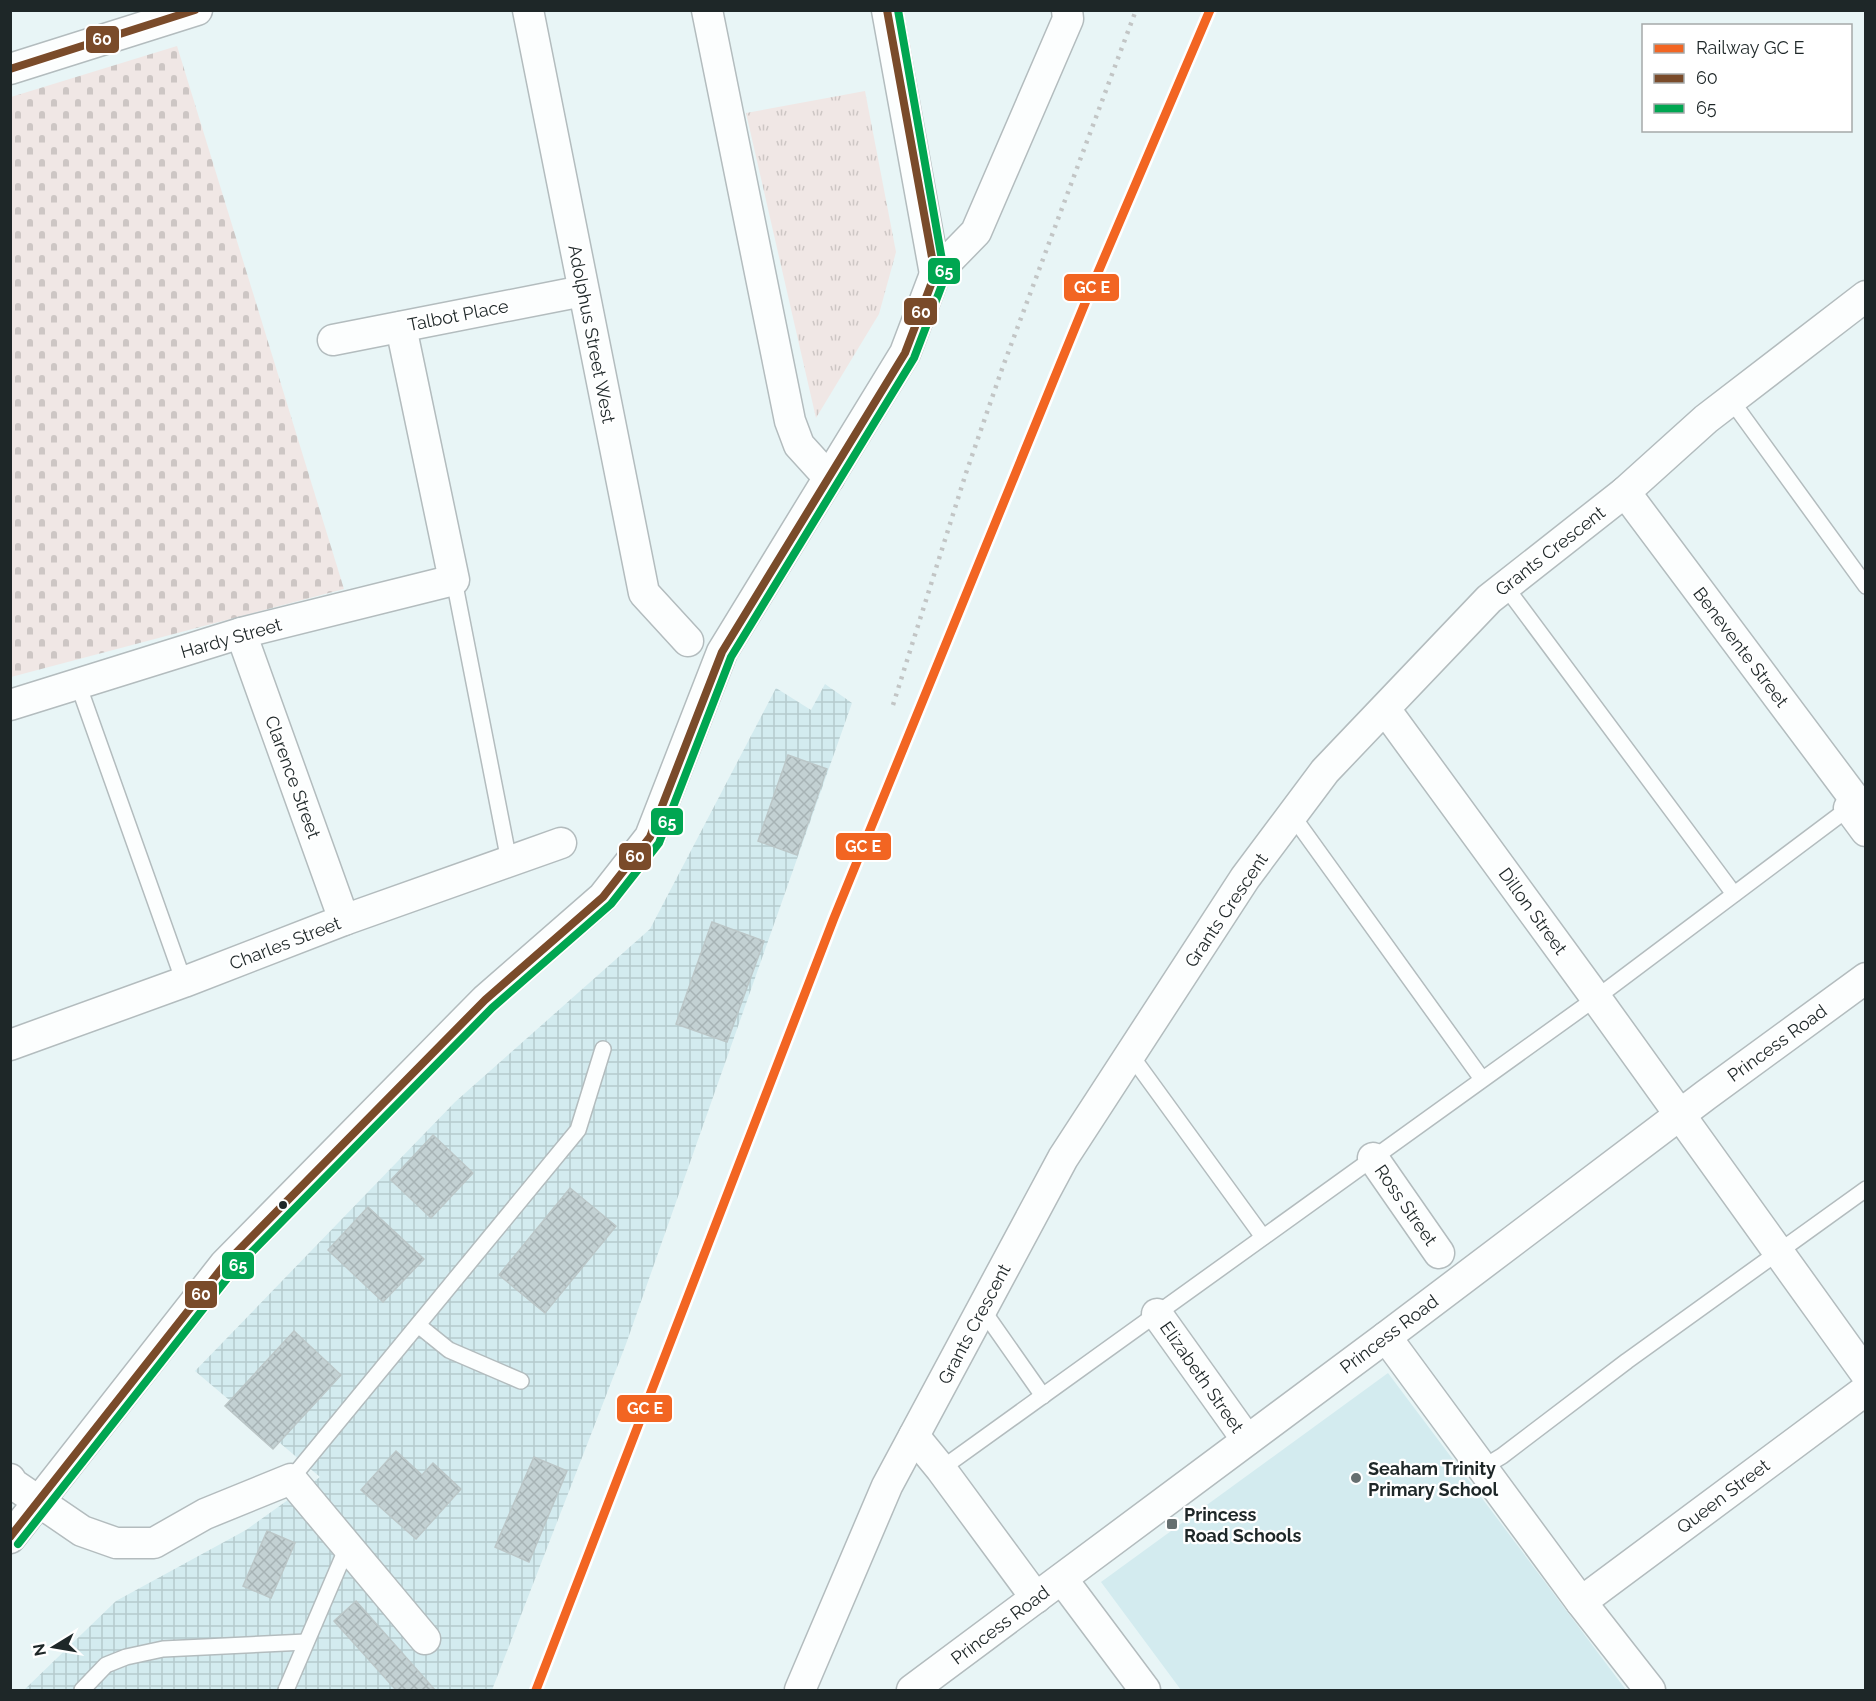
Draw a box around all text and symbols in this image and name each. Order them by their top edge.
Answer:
legend [1642,24,1852,132]
line badge: 60 [85,25,120,54]
text: 60 [92,30,112,49]
text: Railway GC E [1696,37,1805,58]
text: 60 [1696,67,1718,88]
text: 65 [1696,97,1717,118]
street label: Adolphus Street West [564,243,620,425]
line badge: 65 [927,257,961,285]
text: 65 [935,262,953,281]
line badge: GC E [1063,273,1120,302]
text: GC E [1074,278,1110,297]
street label: Talbot Place [406,295,511,335]
line badge: 60 [903,297,938,326]
text: 60 [911,303,931,322]
street label: Grants Crescent [1491,502,1609,600]
street label: Benevente Street [1689,583,1793,711]
street label: Hardy Street [178,614,284,662]
street label: Clarence Street [261,713,325,841]
line badge: 65 [650,807,684,836]
text: 65 [658,813,676,832]
line badge: GC E [835,832,892,861]
text: GC E [845,837,881,856]
line badge: 60 [618,842,652,871]
text: 60 [625,847,645,866]
street label: Grants Crescent [1180,849,1272,971]
street label: Dillon Street [1494,863,1572,959]
street label: Charles Street [226,912,344,974]
street label: Princess Road [1723,1000,1831,1086]
street label: Ross Street [1370,1160,1442,1250]
unlabelled marker [277,1199,289,1211]
line badge: 65 [221,1251,255,1280]
text: 65 [229,1256,247,1275]
street label: Grants Crescent [933,1260,1015,1388]
line badge: 60 [184,1280,218,1309]
text: 60 [191,1285,211,1304]
street label: Princess Road [1336,1290,1442,1378]
street label: Elizabeth Street [1156,1317,1248,1437]
line badge: GC E [616,1394,673,1423]
text: GC E [627,1399,663,1418]
street label: Queen Street [1673,1454,1773,1538]
place label: Seaham Trinity Primary School [1368,1458,1498,1500]
marker: Seaham Trinity Primary School [1349,1471,1363,1485]
place label: Princess Road Schools [1184,1504,1301,1546]
marker: Princess Road Schools [1165,1517,1179,1531]
street label: Princess Road [947,1581,1053,1669]
north arrow [24,1617,84,1677]
text: N [29,1642,50,1658]

